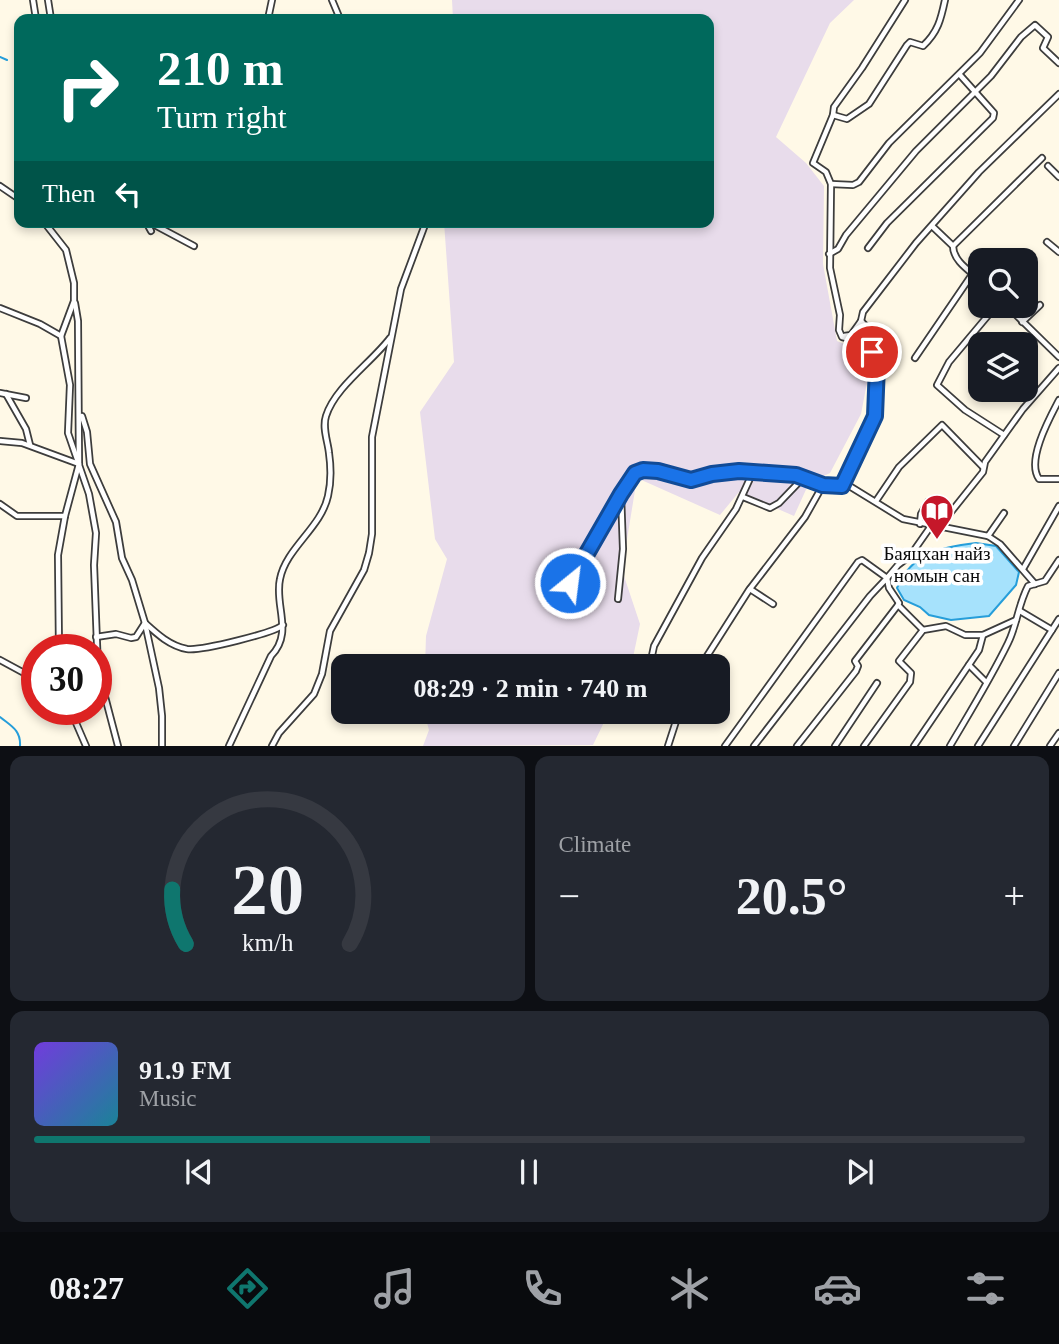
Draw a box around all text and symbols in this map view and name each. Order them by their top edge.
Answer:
text: 210 m [157,41,284,96]
icon: right [42,42,133,133]
text: Turn right [157,99,287,135]
icon: left [109,175,147,213]
text: Then [42,179,95,208]
map controls [968,248,1038,402]
button: search [968,248,1038,318]
pin [842,322,902,382]
button: layers [968,332,1038,402]
icon: arrive [853,333,891,371]
library icon: Баяцхан найз номын сан [918,492,956,541]
place label: Баяцхан найз номын сан [883,543,991,586]
position arrow [533,546,607,620]
speed limit sign: 30 [21,634,112,725]
text: 08:29 · 2 min · 740 m [414,674,648,703]
text: Climate [559,832,631,857]
text: 20 [231,850,304,931]
text: 20.5° [736,868,848,925]
text: − [559,875,580,917]
text: + [1004,875,1025,917]
text: km/h [242,929,293,956]
text: 91.9 FM [139,1056,231,1085]
text: Music [139,1086,197,1111]
icon: previous [180,1153,218,1191]
icon: pause [510,1153,548,1191]
icon: next [841,1153,879,1191]
icon: directions [223,1264,272,1313]
icon: music [370,1264,419,1313]
icon: phone [518,1264,567,1313]
icon: climate [665,1264,714,1313]
icon: car [813,1264,862,1313]
icon: filters [961,1264,1010,1313]
text: 08:27 [49,1270,124,1306]

